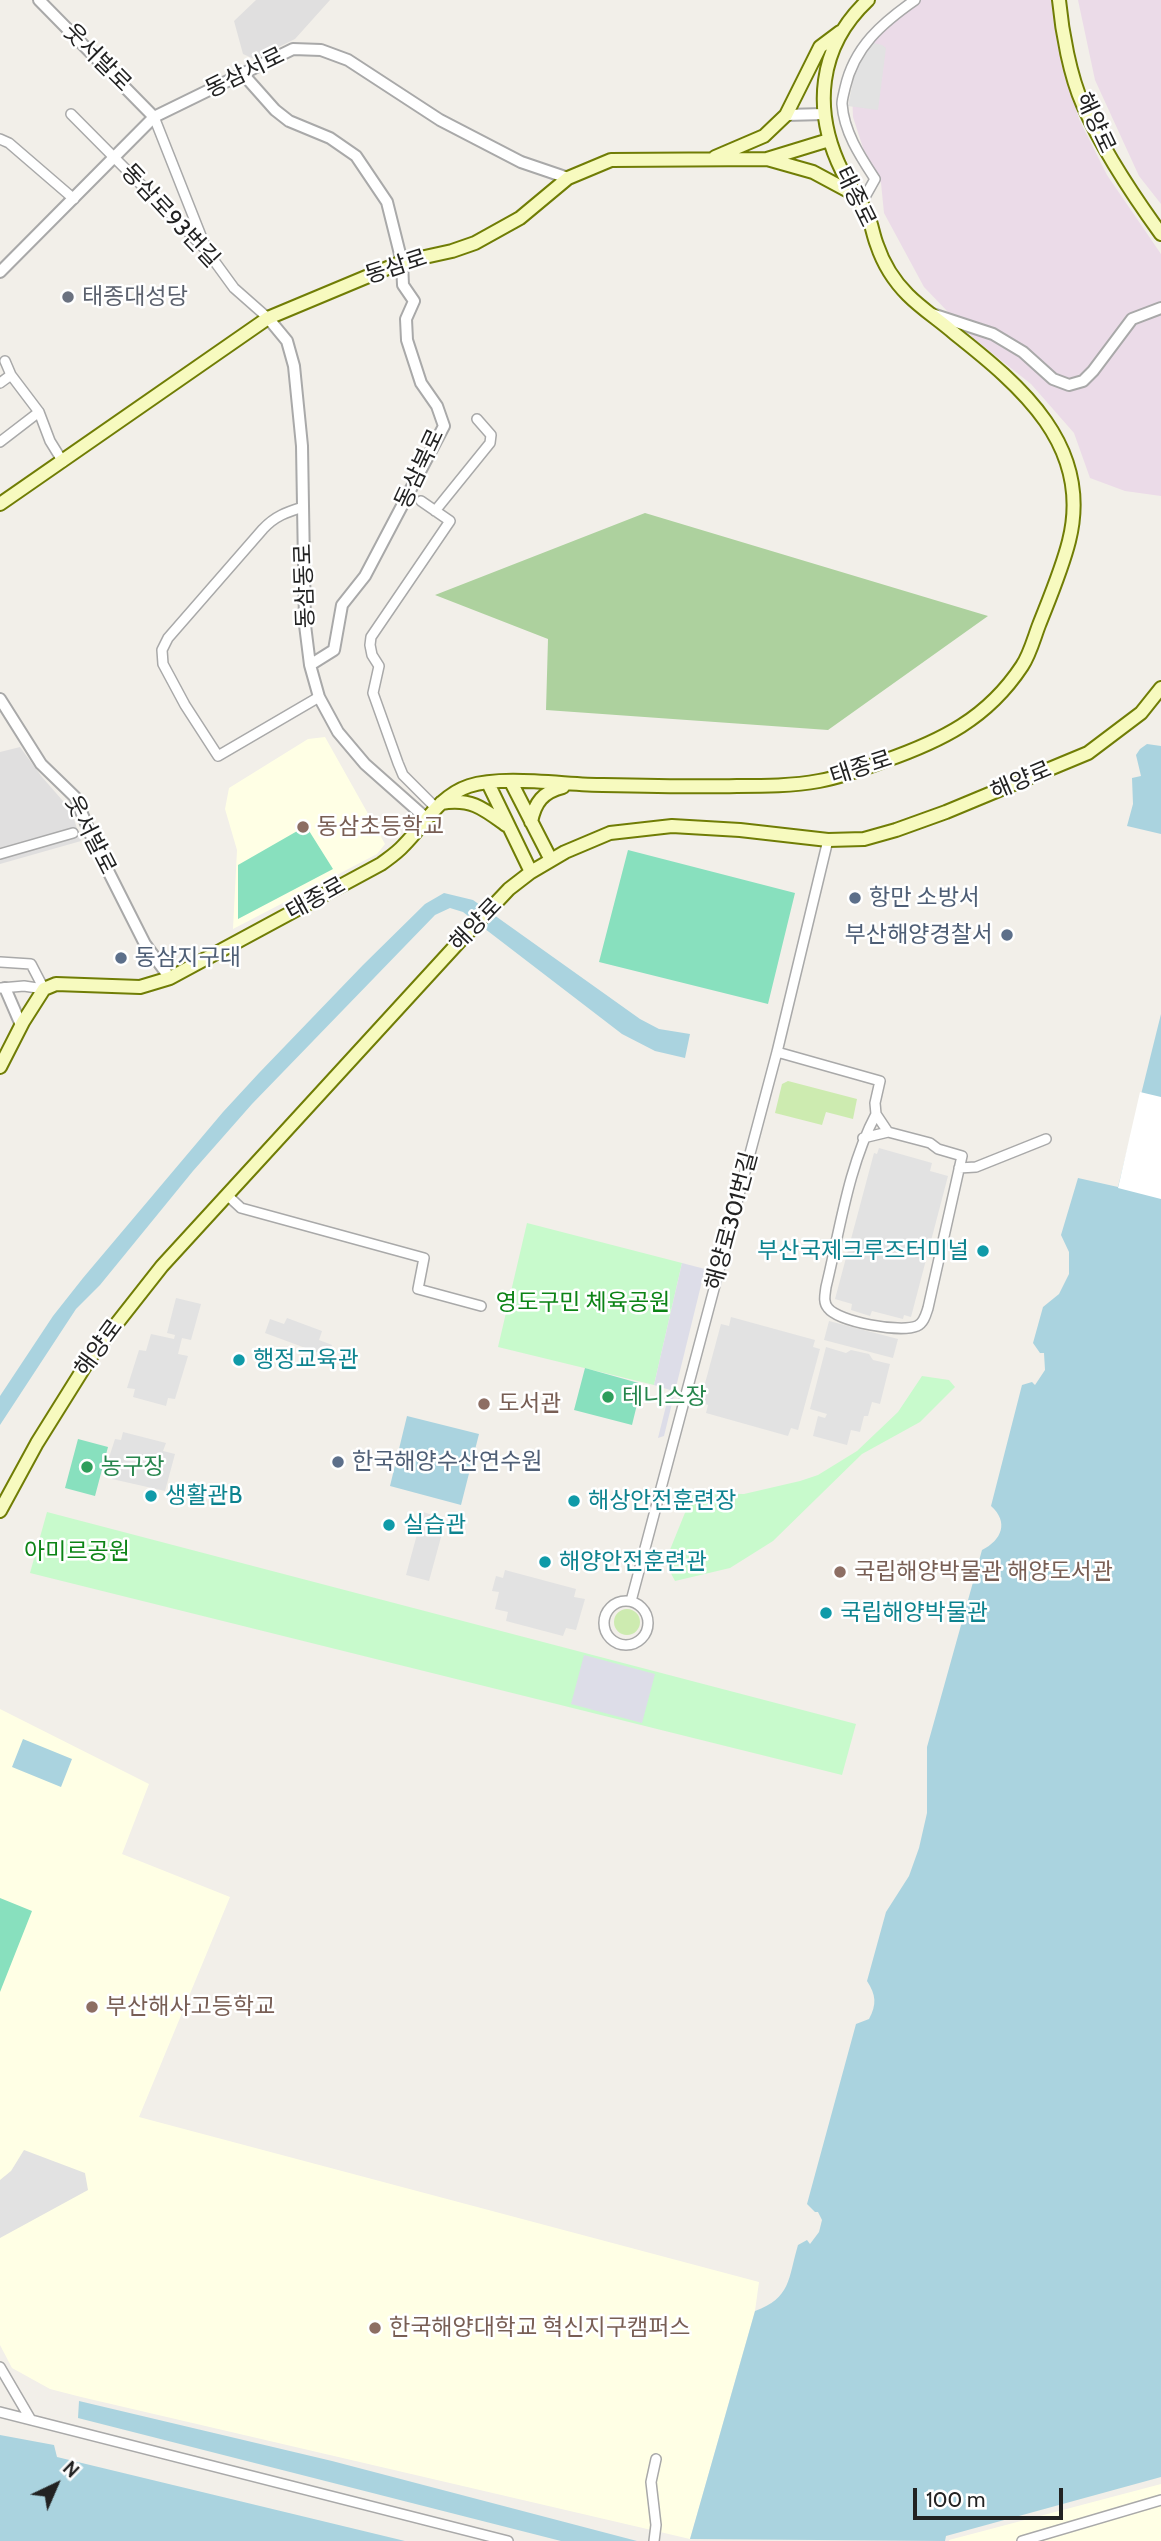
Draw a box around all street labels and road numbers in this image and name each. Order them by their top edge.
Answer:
street label: 웃서발로 [57,18,137,98]
street label: 동삼서로 [201,42,289,104]
street label: 해양로 [1069,88,1121,158]
street label: 동삼로93번길 [115,159,225,273]
street label: 태종로 [829,162,881,232]
street label: 동삼로 [362,244,430,290]
street label: 동삼북로 [390,425,450,513]
street label: 동삼동로 [290,543,320,629]
street label: 태종로 [827,745,895,791]
street label: 해양로 [986,756,1056,806]
street label: 웃서발로 [58,791,122,879]
street label: 태종로 [282,872,350,926]
street label: 해양로 [444,893,508,957]
street label: 해양로301번길 [700,1149,764,1293]
street label: 해양로 [69,1314,129,1382]

